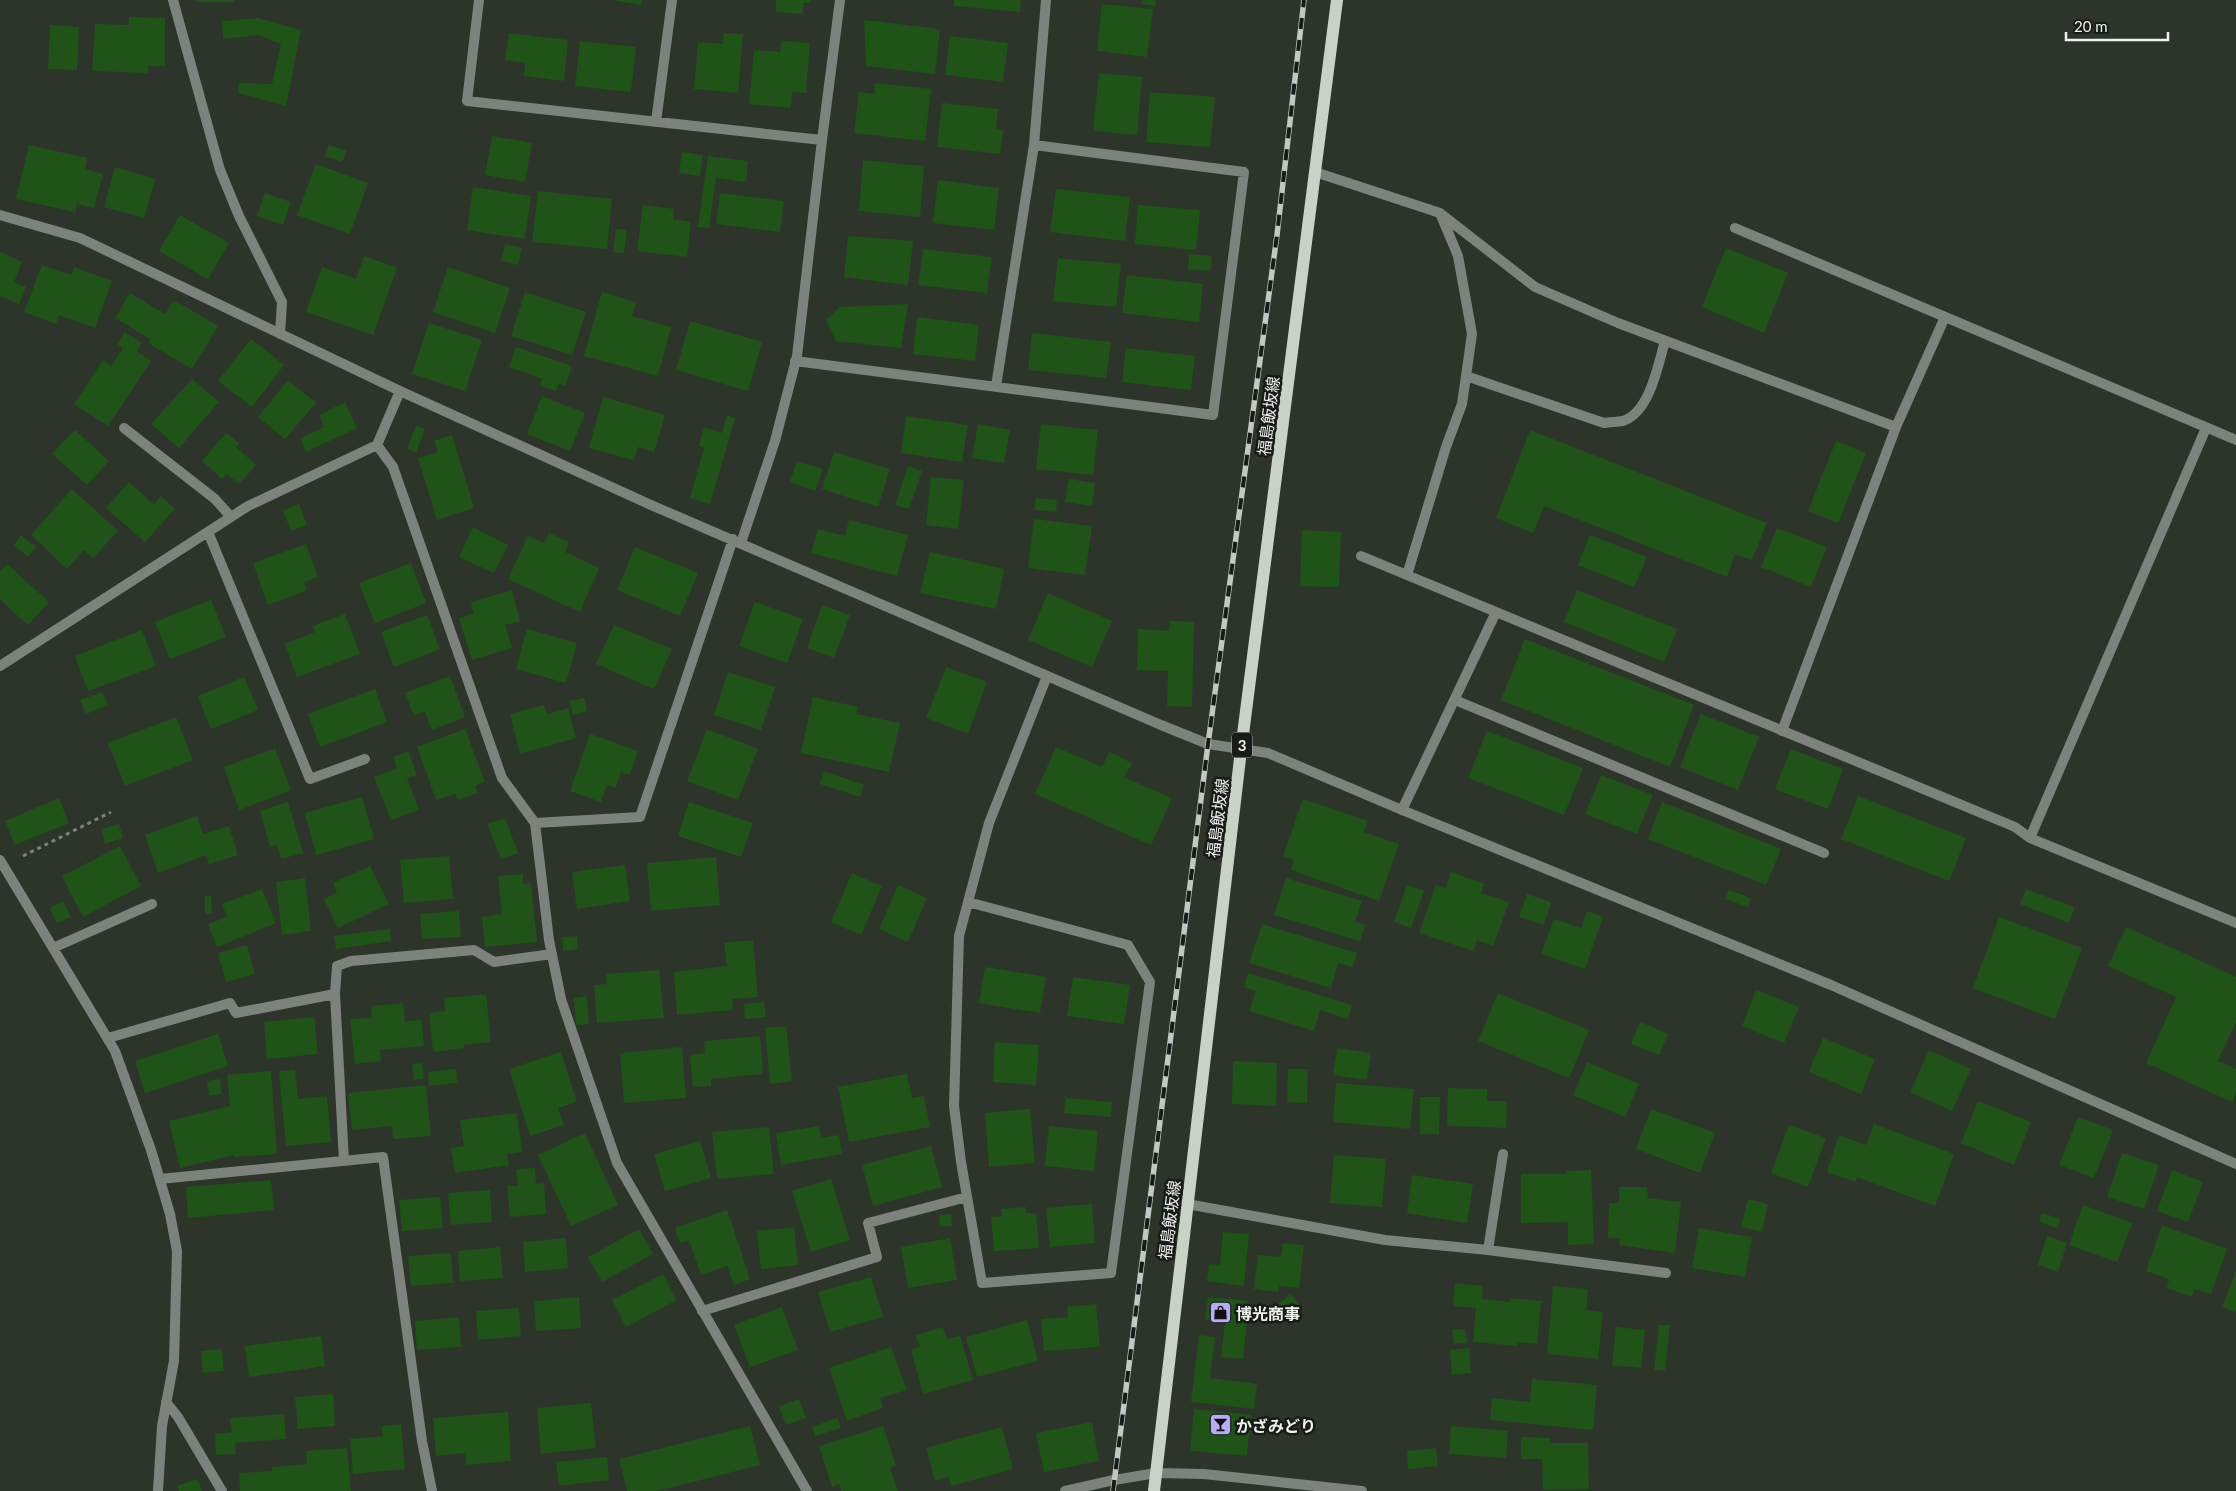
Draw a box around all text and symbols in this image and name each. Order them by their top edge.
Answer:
scale bar [2066,10,2168,42]
text: 20 m [2074,17,2108,35]
street label: 福島飯坂線 [1254,375,1282,457]
road number: 3 [1232,732,1252,758]
street label: 福島飯坂線 [1203,777,1231,859]
street label: 福島飯坂線 [1155,1179,1183,1261]
shop icon: 博光商事 [1208,1301,1232,1325]
place label: 博光商事 [1236,1304,1300,1323]
bar icon: かざみどり [1208,1413,1232,1437]
place label: かざみどり [1236,1416,1316,1435]

